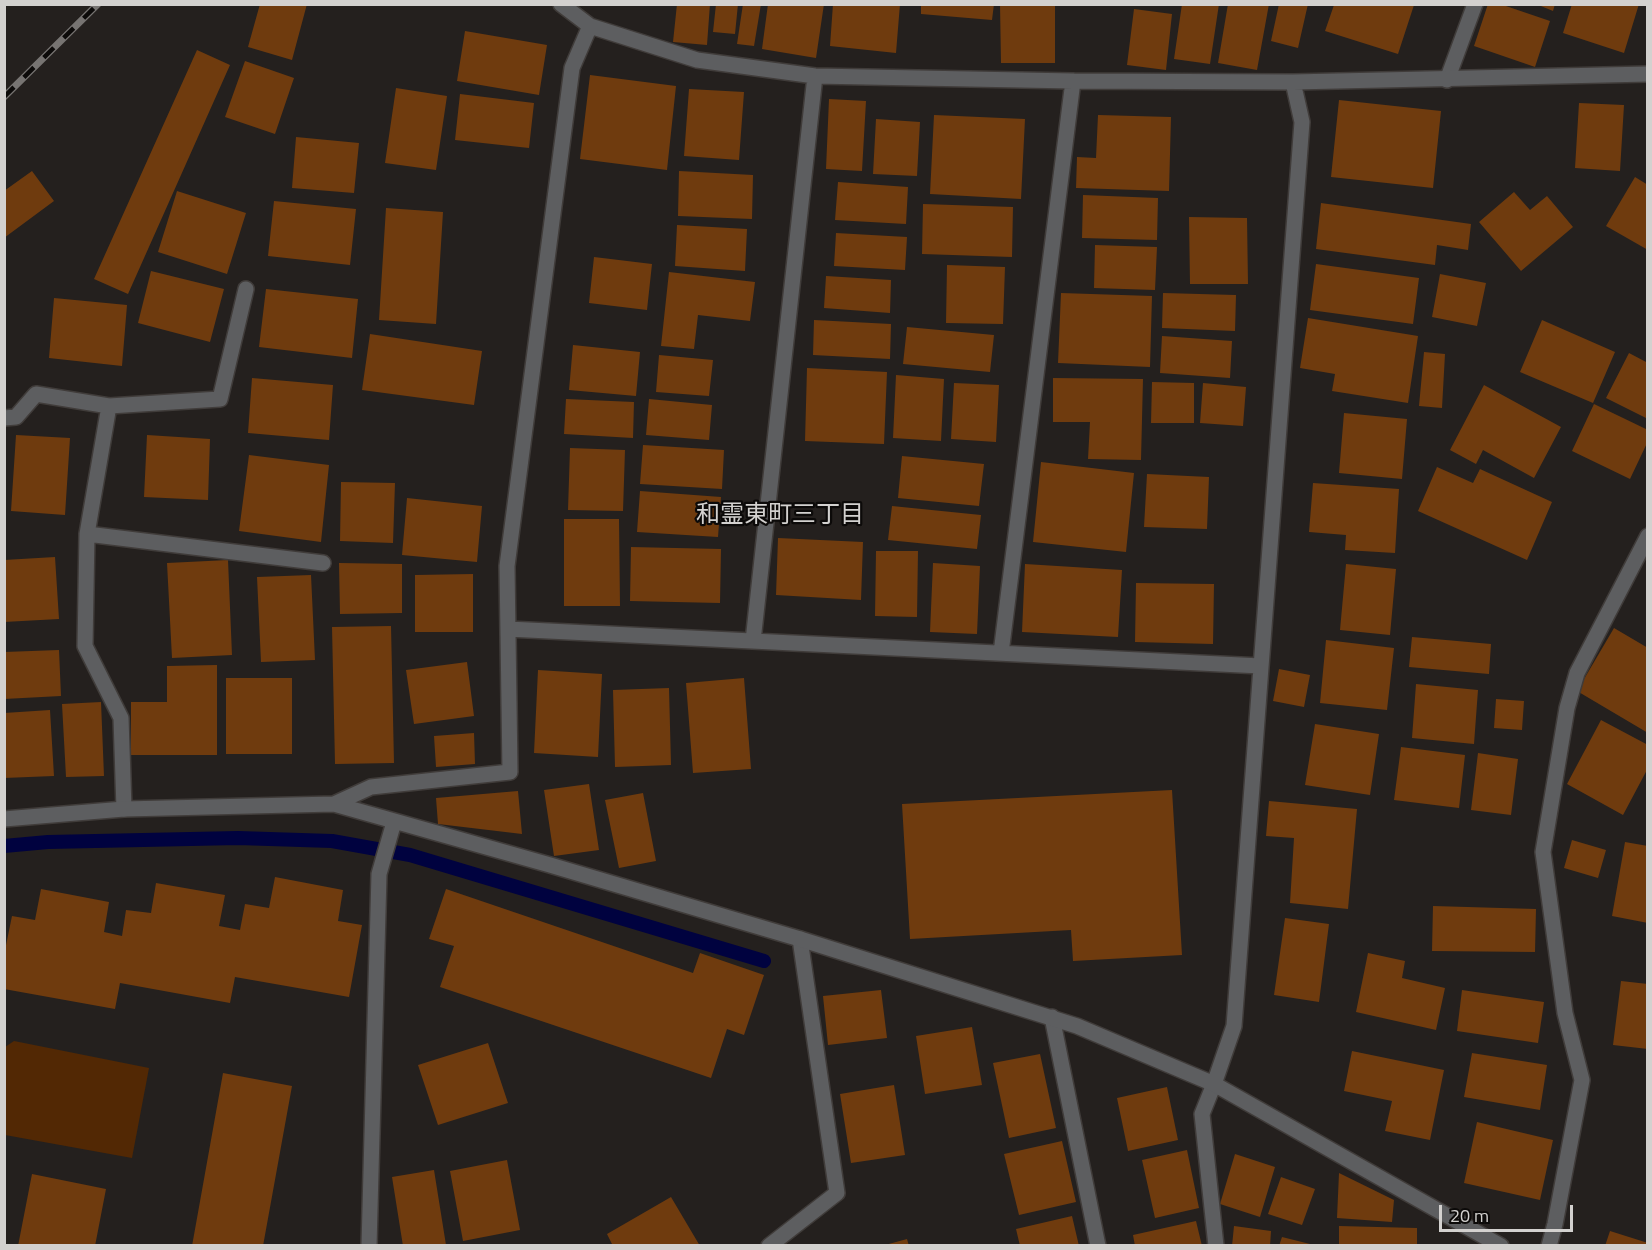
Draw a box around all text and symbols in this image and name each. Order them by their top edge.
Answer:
district label: 和霊東町三丁目 [696,502,864,530]
scale bar [1442,1193,1576,1231]
text: 20 m [1450,1202,1489,1229]

